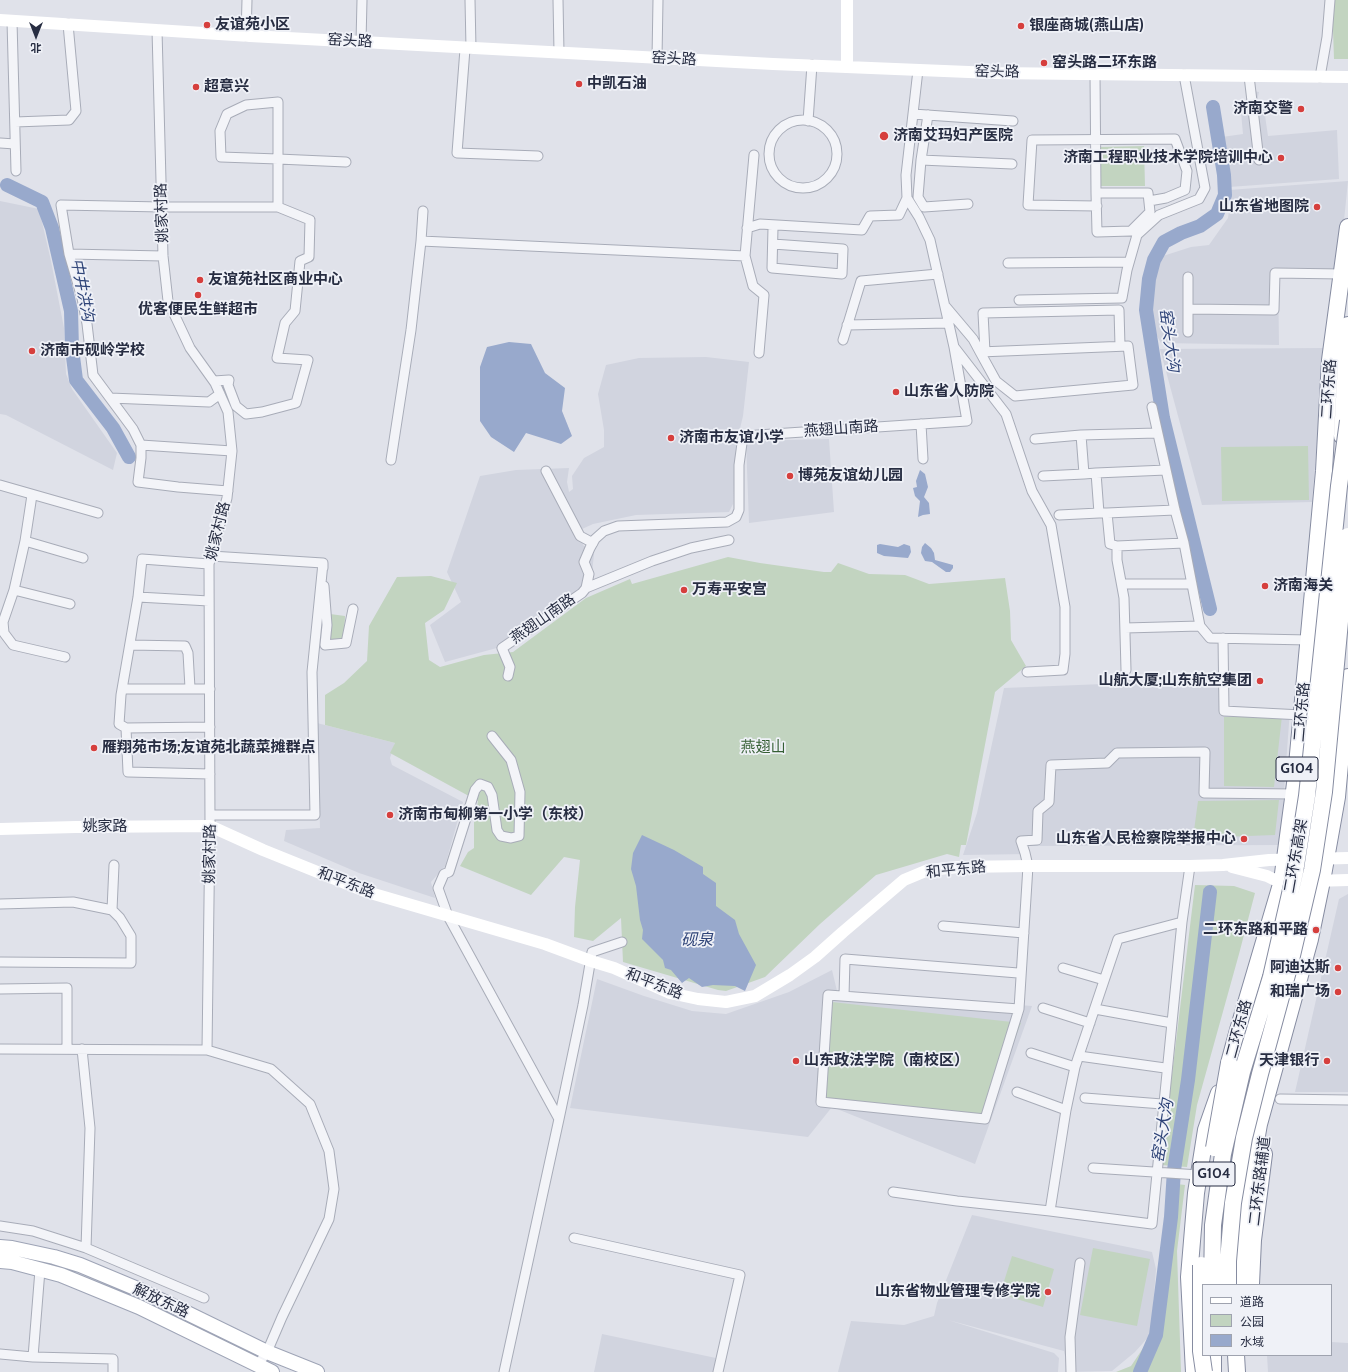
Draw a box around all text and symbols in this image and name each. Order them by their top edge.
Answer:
north arrow [16,16,56,56]
place label: 友谊苑小区 [215,16,290,34]
place label: 银座商城(燕山店) [1029,17,1144,35]
marker: 友谊苑小区 [202,20,212,30]
marker: 银座商城(燕山店) [1016,21,1026,31]
street label: 窑头路 [327,31,373,51]
text: 北 [31,41,42,55]
street label: 窑头路 [651,49,697,69]
place label: 窑头路二环东路 [1052,54,1157,72]
marker: 窑头路二环东路 [1039,58,1049,68]
street label: 窑头路 [974,63,1020,81]
place label: 中凯石油 [587,75,647,93]
place label: 超意兴 [204,78,249,96]
marker: 中凯石油 [574,79,584,89]
marker: 超意兴 [191,82,201,92]
place label: 济南交警 [1233,100,1293,118]
marker: 济南交警 [1296,104,1306,114]
place label: 济南艾玛妇产医院 [893,127,1013,145]
marker: 济南艾玛妇产医院 [878,130,890,142]
place label: 济南工程职业技术学院培训中心 [1063,149,1273,167]
marker: 济南工程职业技术学院培训中心 [1276,153,1286,163]
street label: 姚家村路 [152,183,172,243]
place label: 山东省地图院 [1219,198,1309,216]
marker: 山东省地图院 [1312,202,1322,212]
water label: 中井洪沟 [66,257,98,323]
place label: 友谊苑社区商业中心 [208,271,343,289]
marker: 友谊苑社区商业中心 [195,275,205,285]
marker: 优客便民生鲜超市 [193,290,203,300]
place label: 优客便民生鲜超市 [138,301,258,319]
water label: 窑头大沟 [1155,307,1183,373]
place label: 济南市砚岭学校 [40,342,145,360]
marker: 济南市砚岭学校 [27,346,37,356]
street label: 二环东路 [1318,358,1340,420]
place label: 山东省人防院 [904,383,994,401]
marker: 山东省人防院 [891,387,901,397]
street label: 燕翅山南路 [803,417,879,441]
place label: 济南市友谊小学 [679,429,784,447]
marker: 济南市友谊小学 [666,433,676,443]
place label: 博苑友谊幼儿园 [798,467,903,485]
marker: 博苑友谊幼儿园 [785,471,795,481]
street label: 姚家村路 [202,500,234,562]
place label: 济南海关 [1273,577,1333,595]
place label: 万寿平安宫 [692,581,767,599]
marker: 济南海关 [1260,581,1270,591]
marker: 万寿平安宫 [679,585,689,595]
street label: 燕翅山南路 [507,590,579,648]
place label: 山航大厦;山东航空集团 [1099,672,1252,690]
marker: 山航大厦;山东航空集团 [1255,676,1265,686]
street label: 二环东路 [1290,681,1314,743]
place label: 雁翔苑市场;友谊苑北蔬菜摊群点 [102,739,315,757]
park label: 燕翅山 [741,739,785,757]
marker: 雁翔苑市场;友谊苑北蔬菜摊群点 [89,743,99,753]
road number: G104 [1276,757,1318,781]
place label: 济南市甸柳第一小学（东校） [398,806,593,824]
marker: 济南市甸柳第一小学（东校） [385,810,395,820]
street label: 姚家路 [83,818,127,836]
street label: 二环东高架 [1281,818,1311,894]
street label: 姚家村路 [200,824,220,884]
place label: 山东省人民检察院举报中心 [1056,830,1236,848]
marker: 山东省人民检察院举报中心 [1239,834,1249,844]
street label: 和平东路 [925,858,987,882]
street label: 和平东路 [315,864,377,902]
place label: 二环东路和平路 [1203,921,1308,939]
marker: 二环东路和平路 [1311,925,1321,935]
water label: 砚泉 [681,930,713,950]
place label: 阿迪达斯 [1270,959,1330,977]
marker: 阿迪达斯 [1333,963,1343,973]
street label: 和平东路 [623,965,685,1003]
place label: 和瑞广场 [1270,983,1330,1001]
marker: 和瑞广场 [1333,987,1343,997]
street label: 二环东路 [1223,998,1255,1060]
place label: 山东政法学院（南校区） [804,1052,969,1070]
place label: 天津银行 [1259,1052,1319,1070]
marker: 山东政法学院（南校区） [791,1056,801,1066]
marker: 天津银行 [1322,1056,1332,1066]
water label: 窑头大沟 [1149,1098,1177,1164]
street label: 二环东路辅道 [1246,1135,1274,1227]
road number: G104 [1193,1162,1235,1186]
street label: 解放东路 [130,1280,192,1322]
place label: 山东省物业管理专修学院 [875,1283,1040,1301]
legend [1202,1284,1332,1356]
marker: 山东省物业管理专修学院 [1043,1287,1053,1297]
text: 道路 [1240,1294,1264,1309]
text: 公园 [1240,1314,1264,1329]
text: 水域 [1240,1334,1264,1349]

